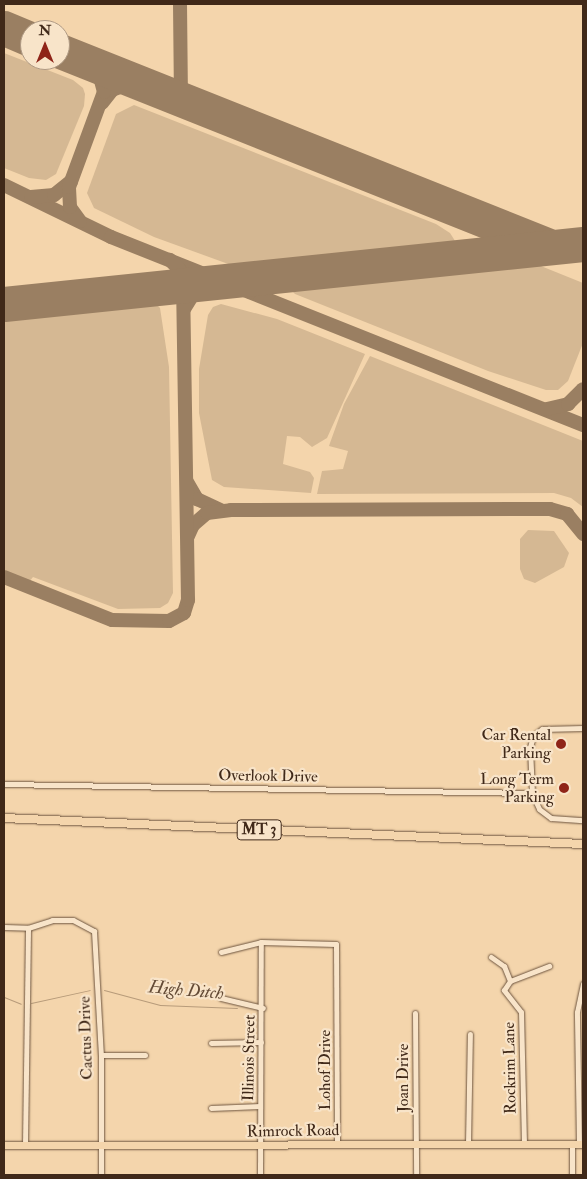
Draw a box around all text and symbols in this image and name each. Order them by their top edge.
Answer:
north arrow [20,20,70,70]
text: N [39,22,51,39]
place label: Car Rental Parking [481,725,551,763]
marker: Car Rental Parking [555,738,567,750]
street label: Overlook Drive [218,766,318,786]
place label: Long Term Parking [480,769,554,807]
marker: Long Term Parking [558,782,570,794]
road number: MT 3 [236,818,282,842]
water label: High Ditch [147,977,225,1005]
street label: Cactus Drive [75,996,97,1080]
street label: Illinois Street [239,1015,259,1101]
street label: Rockrim Lane [500,1022,520,1114]
street label: Lohof Drive [315,1030,335,1110]
street label: Joan Drive [393,1044,413,1112]
street label: Rimrock Road [247,1121,339,1141]

